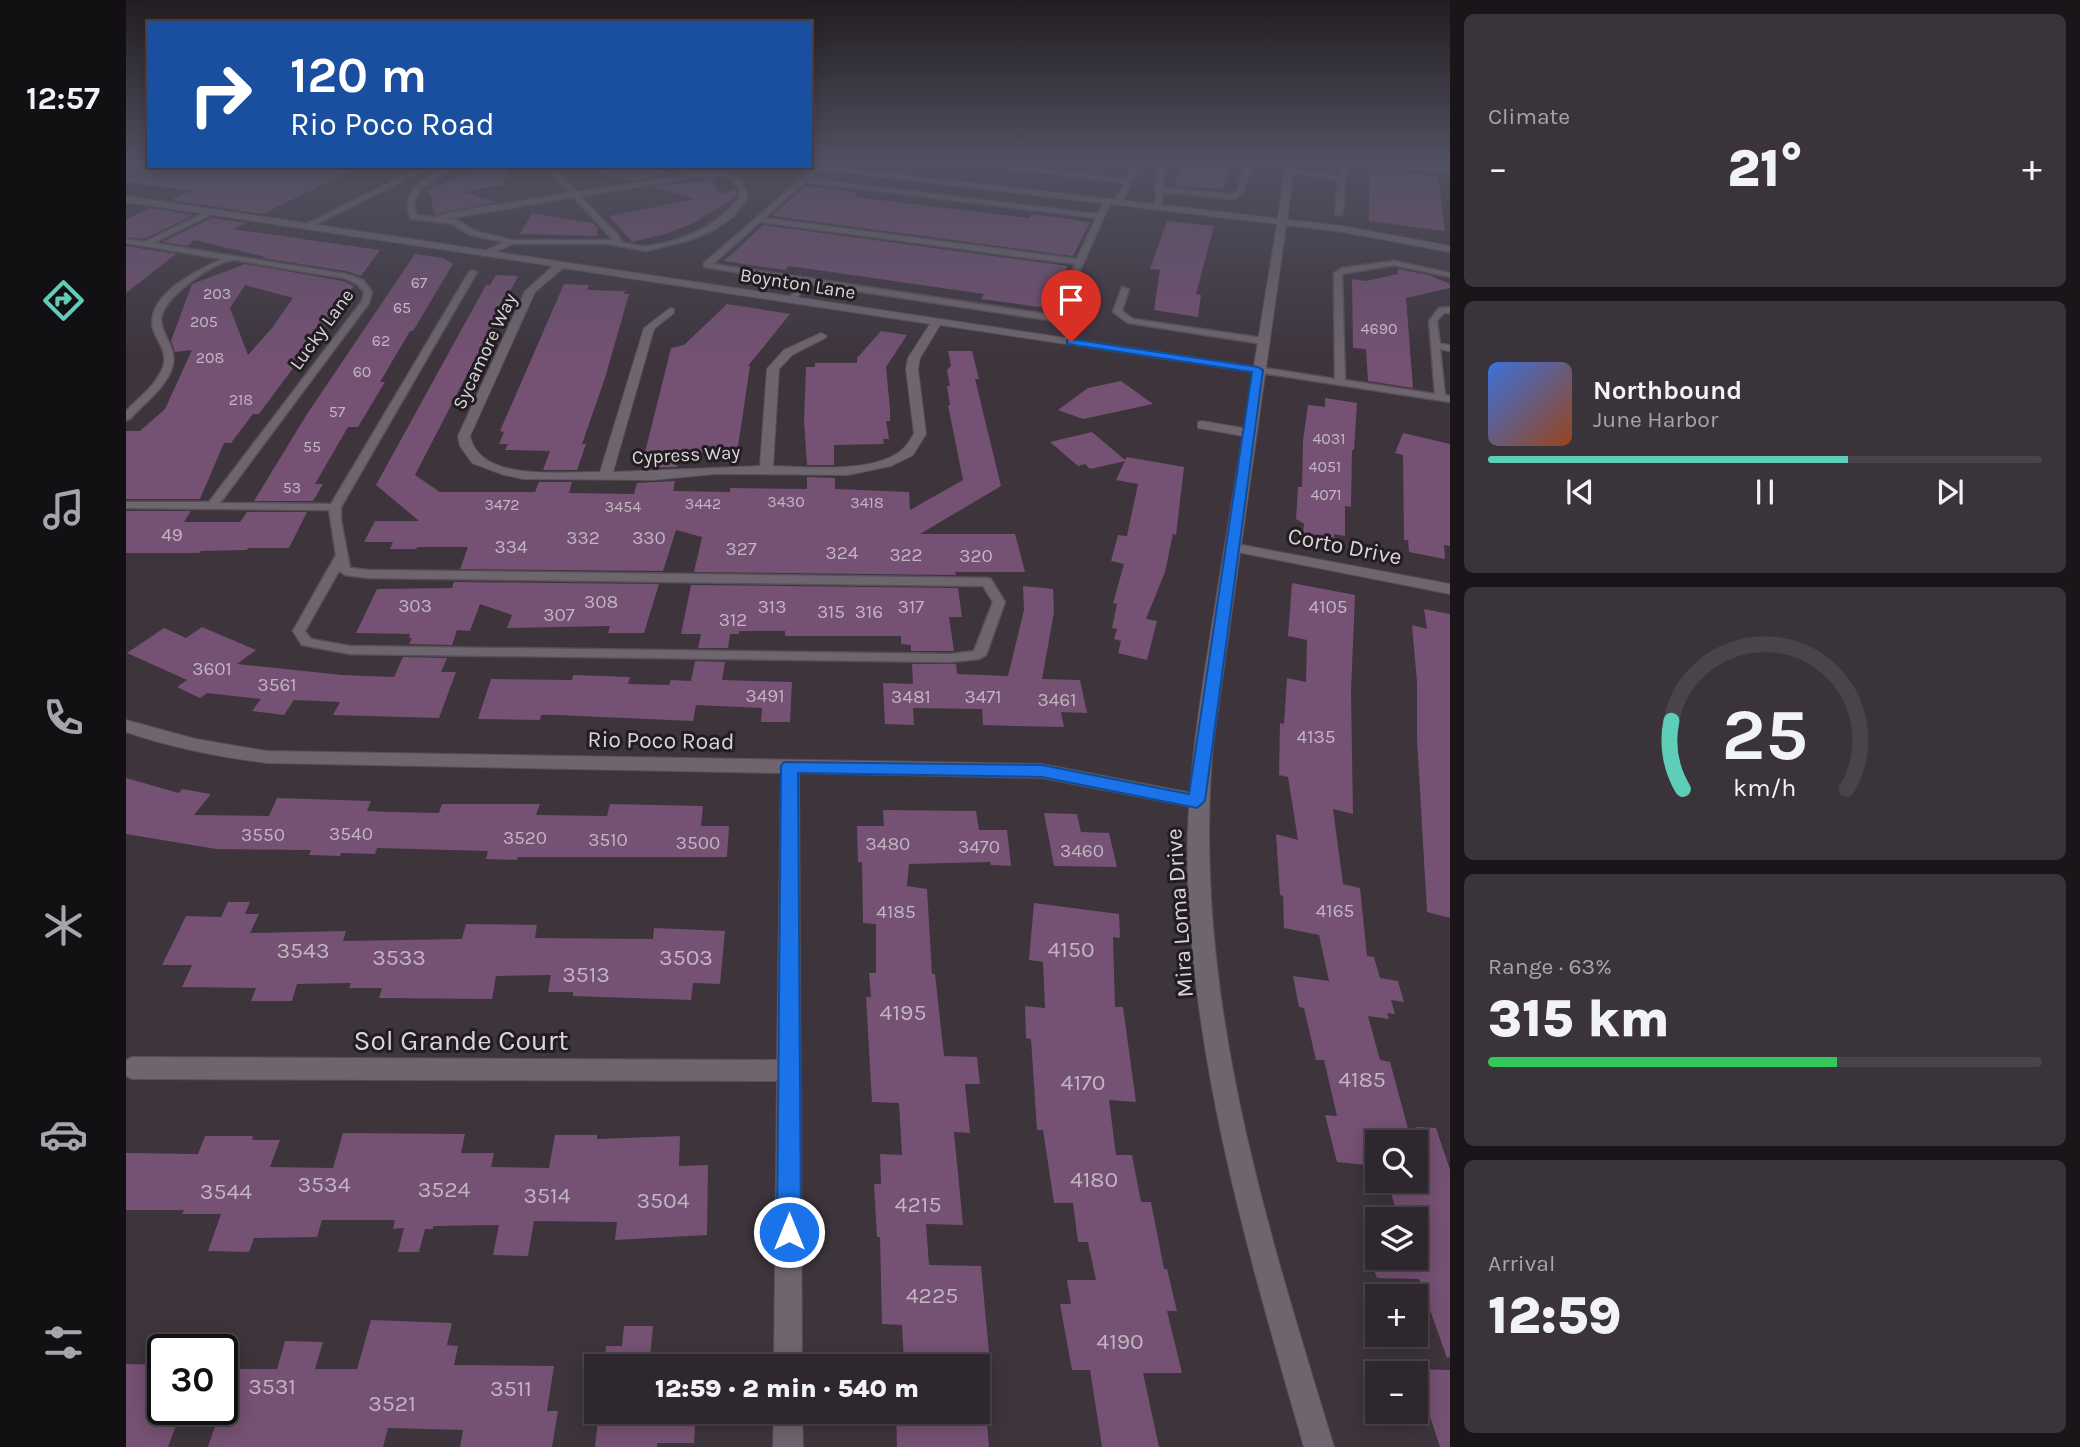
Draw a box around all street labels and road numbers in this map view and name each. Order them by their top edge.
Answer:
street label: Boynton Lane [739,264,857,304]
street label: Lucky Lane [285,285,358,374]
street label: Sycamore Way [448,290,521,413]
street label: Cypress Way [631,441,741,469]
street label: Corto Drive [1286,522,1404,571]
street label: Rio Poco Road [587,726,735,755]
street label: Mira Loma Drive [1160,828,1199,998]
street label: Sol Grande Court [354,1024,568,1057]

